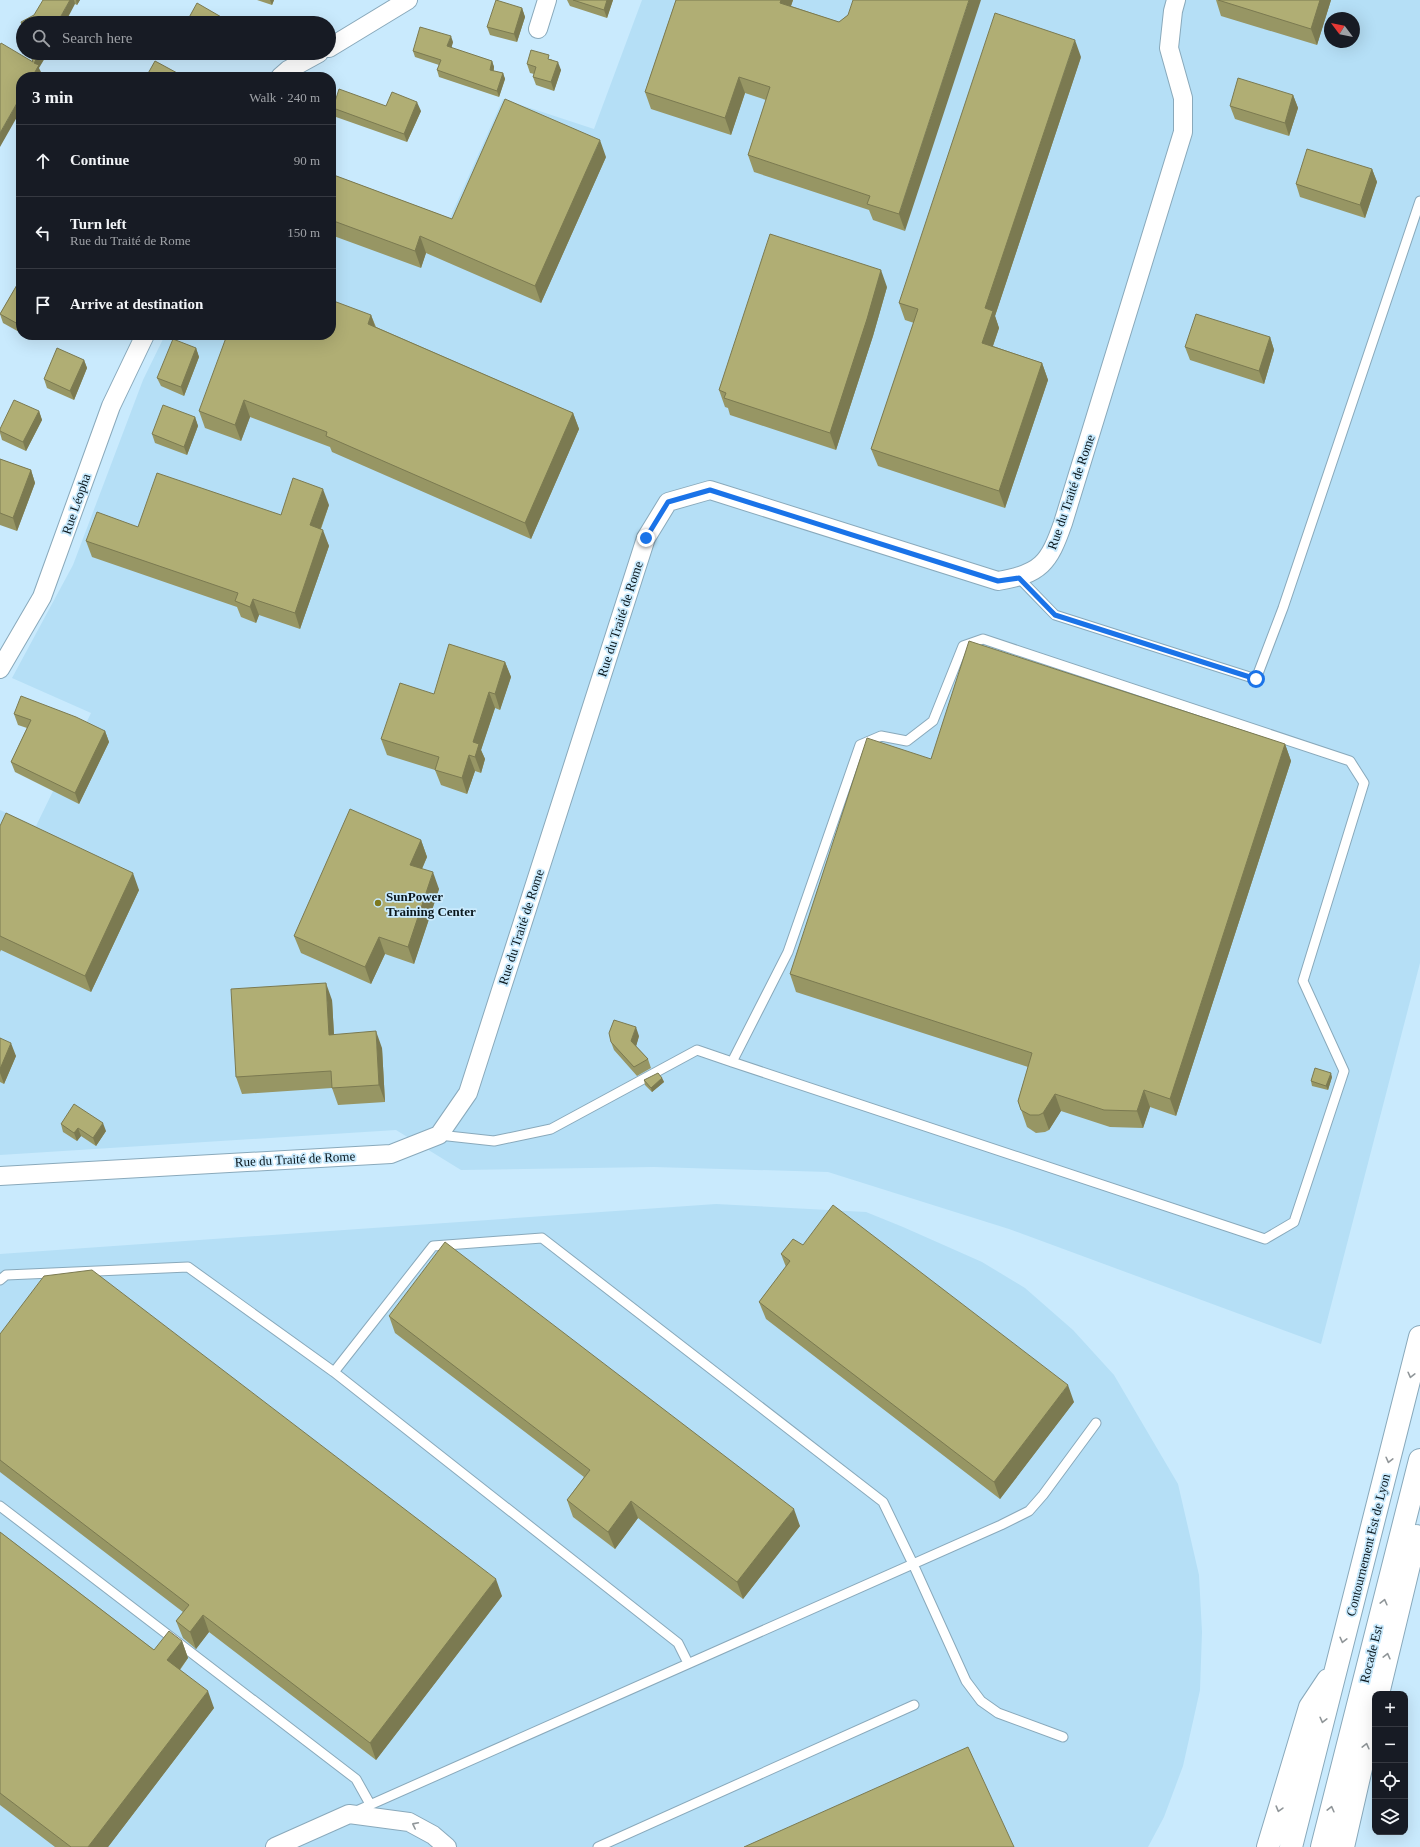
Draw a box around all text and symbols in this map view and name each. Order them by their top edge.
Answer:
north arrow [1324,12,1360,48]
search box [16,16,336,60]
icon: search [30,27,52,49]
text: Search here [62,30,132,46]
text: 3 min [32,88,73,107]
text: Walk · 240 m [249,90,320,105]
icon: ahead [32,150,54,172]
text: Continue [70,152,129,168]
text: 90 m [294,153,320,168]
text: Turn left [70,216,127,232]
icon: left [32,222,54,244]
text: 150 m [287,225,320,240]
text: Rue du Traité de Rome [70,233,191,248]
icon: arrive [32,294,54,316]
text: Arrive at destination [70,296,203,312]
street label: Rue du Traité de Rome [1044,432,1098,551]
street label: Rue Léopha [59,471,93,536]
route end [637,529,655,547]
street label: Rue du Traité de Rome [594,559,646,679]
route start [1247,670,1265,688]
street label: Rue du Traité de Rome [495,867,547,987]
place label: SunPower Training Center [386,889,476,919]
marker: SunPower Training Center [373,898,383,908]
street label: Rue du Traité de Rome [234,1148,356,1170]
one-way arrow [1407,1371,1415,1378]
one-way arrow [1386,1457,1394,1463]
street label: Contournement Est de Lyon [1343,1472,1393,1618]
one-way arrow [1379,1599,1388,1606]
street label: Rocade Est [1357,1623,1385,1684]
one-way arrow [1340,1637,1348,1643]
one-way arrow [1383,1653,1391,1659]
map controls [1372,1691,1408,1835]
button: + [1372,1691,1408,1727]
one-way arrow [1320,1716,1328,1723]
button: − [1372,1727,1408,1763]
one-way arrow [1361,1743,1369,1749]
button: locate [1372,1763,1408,1799]
button: layers [1372,1799,1408,1835]
one-way arrow [1275,1806,1284,1813]
one-way arrow [1327,1806,1335,1812]
one-way arrow [411,1823,419,1830]

